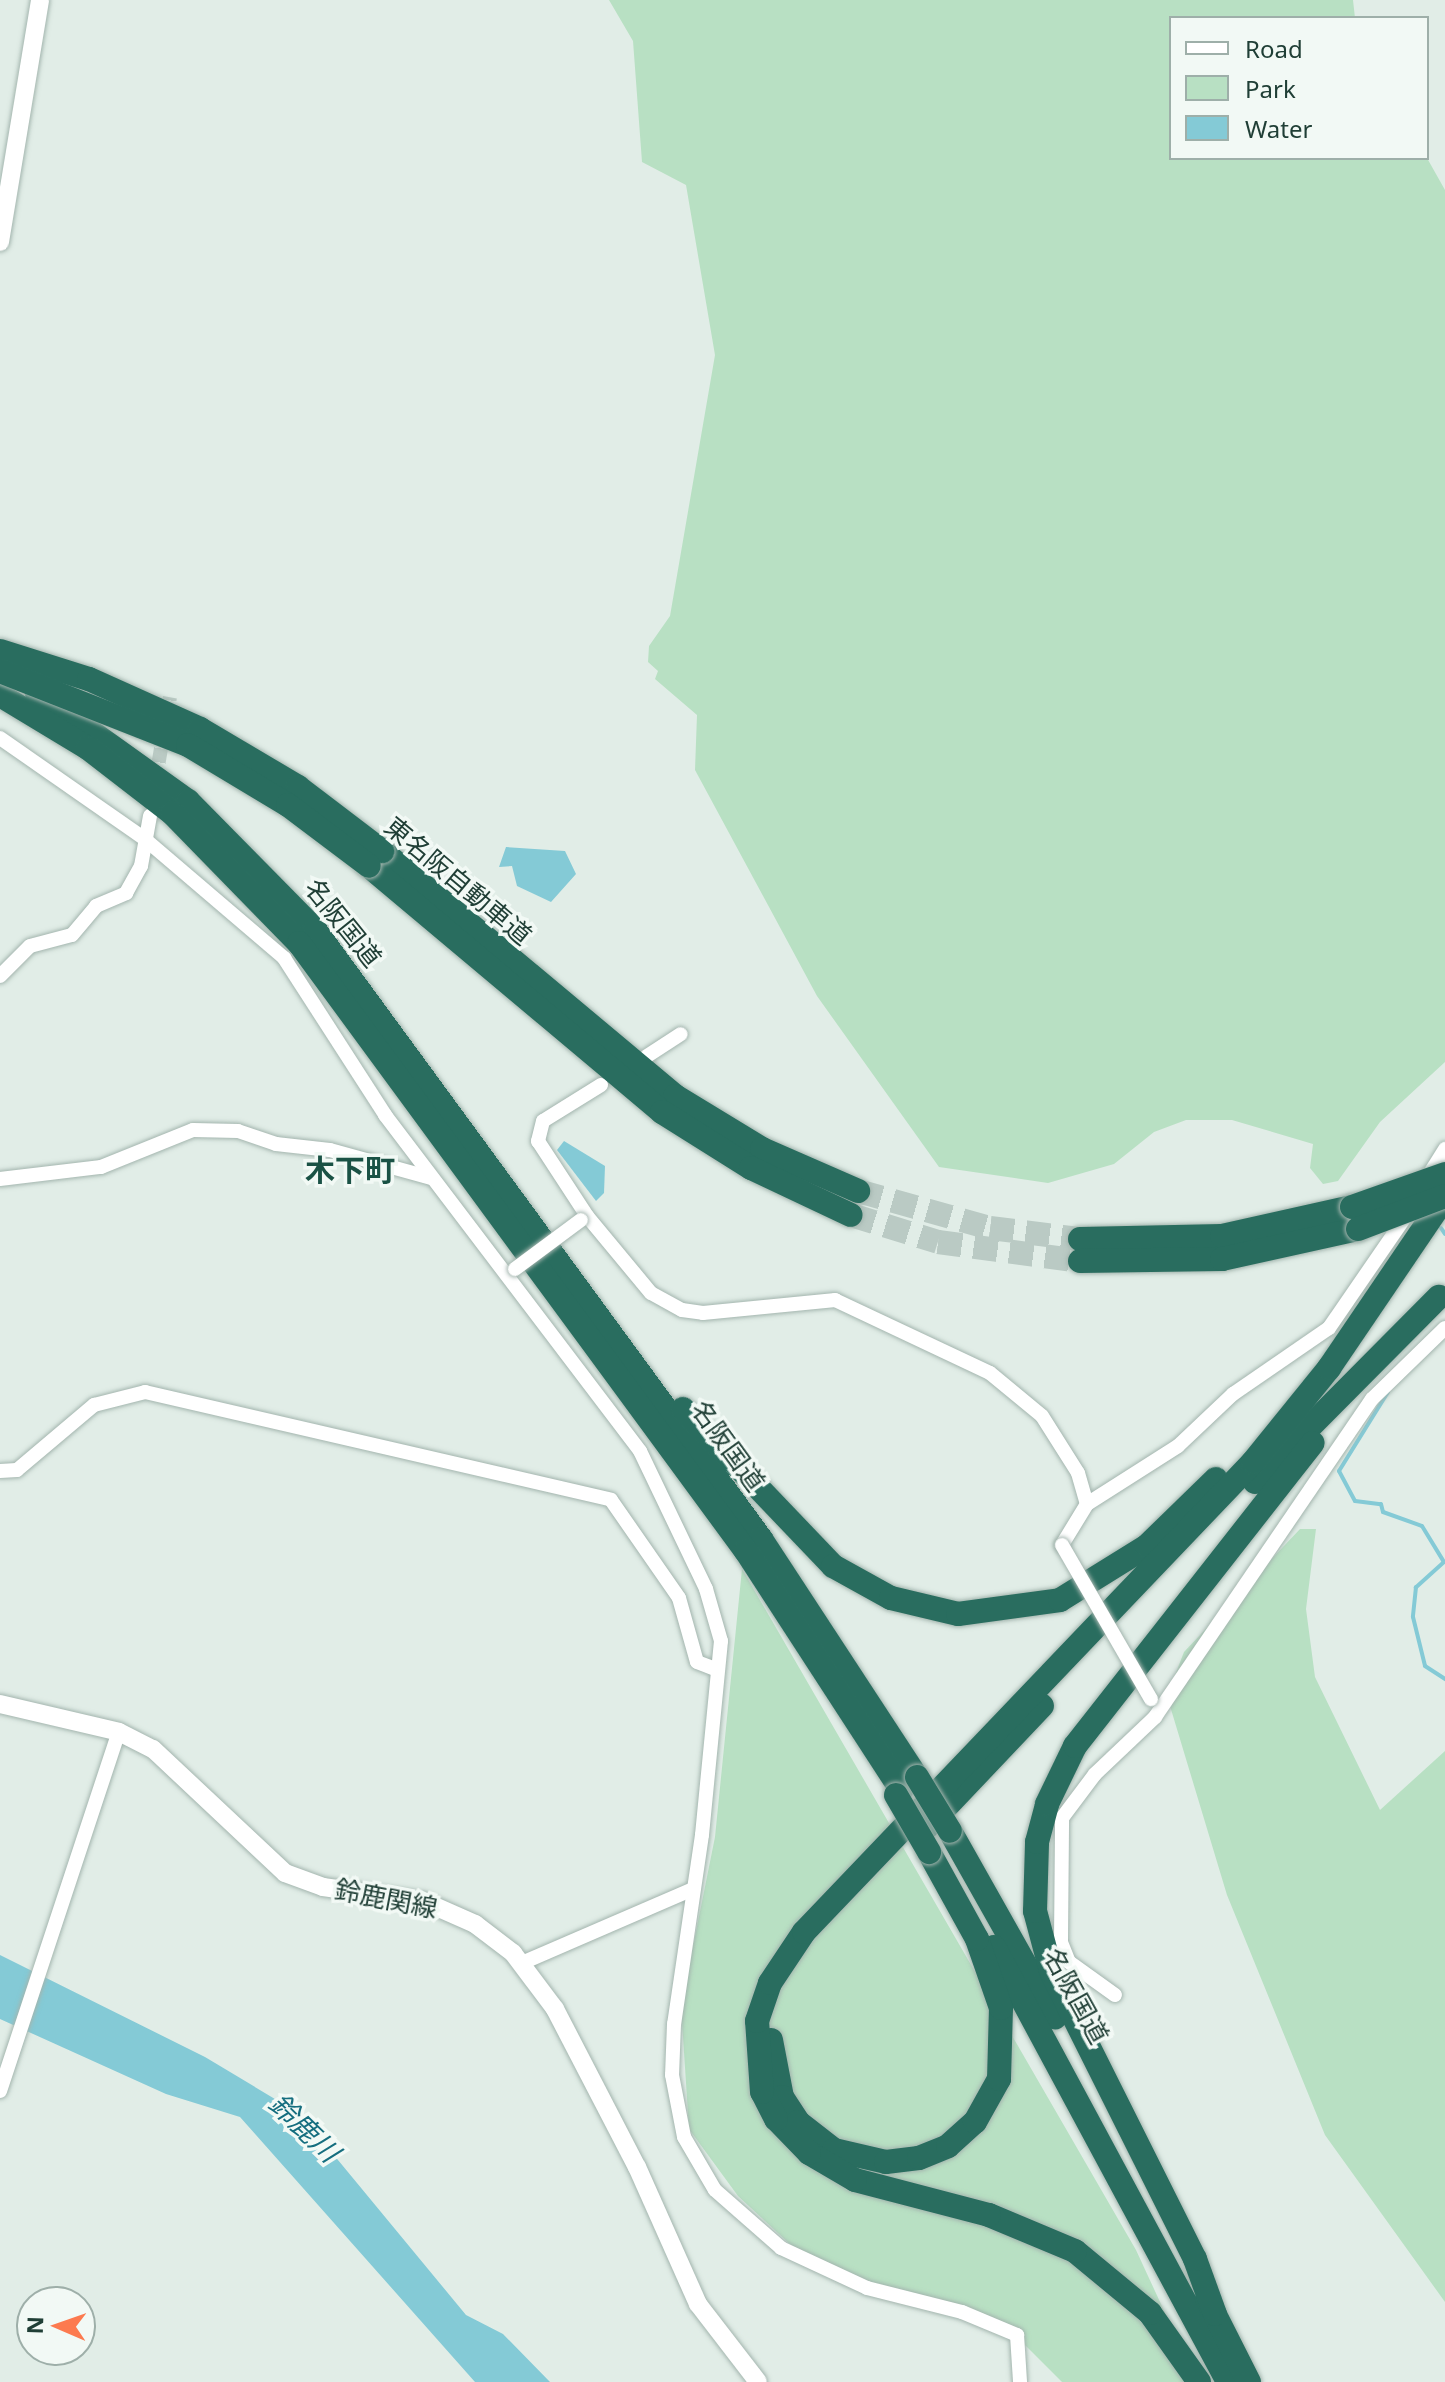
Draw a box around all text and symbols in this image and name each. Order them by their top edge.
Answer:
legend [1169,16,1429,160]
text: Road [1245,32,1303,65]
text: Park [1245,72,1296,105]
text: Water [1245,112,1312,145]
street label: 東名阪自動車道 [378,811,538,951]
street label: 名阪国道 [298,873,388,973]
district label: 木下町 [305,1152,395,1188]
street label: 名阪国道 [685,1395,771,1497]
street label: 鈴鹿関線 [332,1874,440,1924]
street label: 名阪国道 [1037,1943,1115,2049]
water label: 鈴鹿川 [263,2086,347,2168]
north arrow [16,2286,96,2366]
text: N [19,2316,49,2335]

